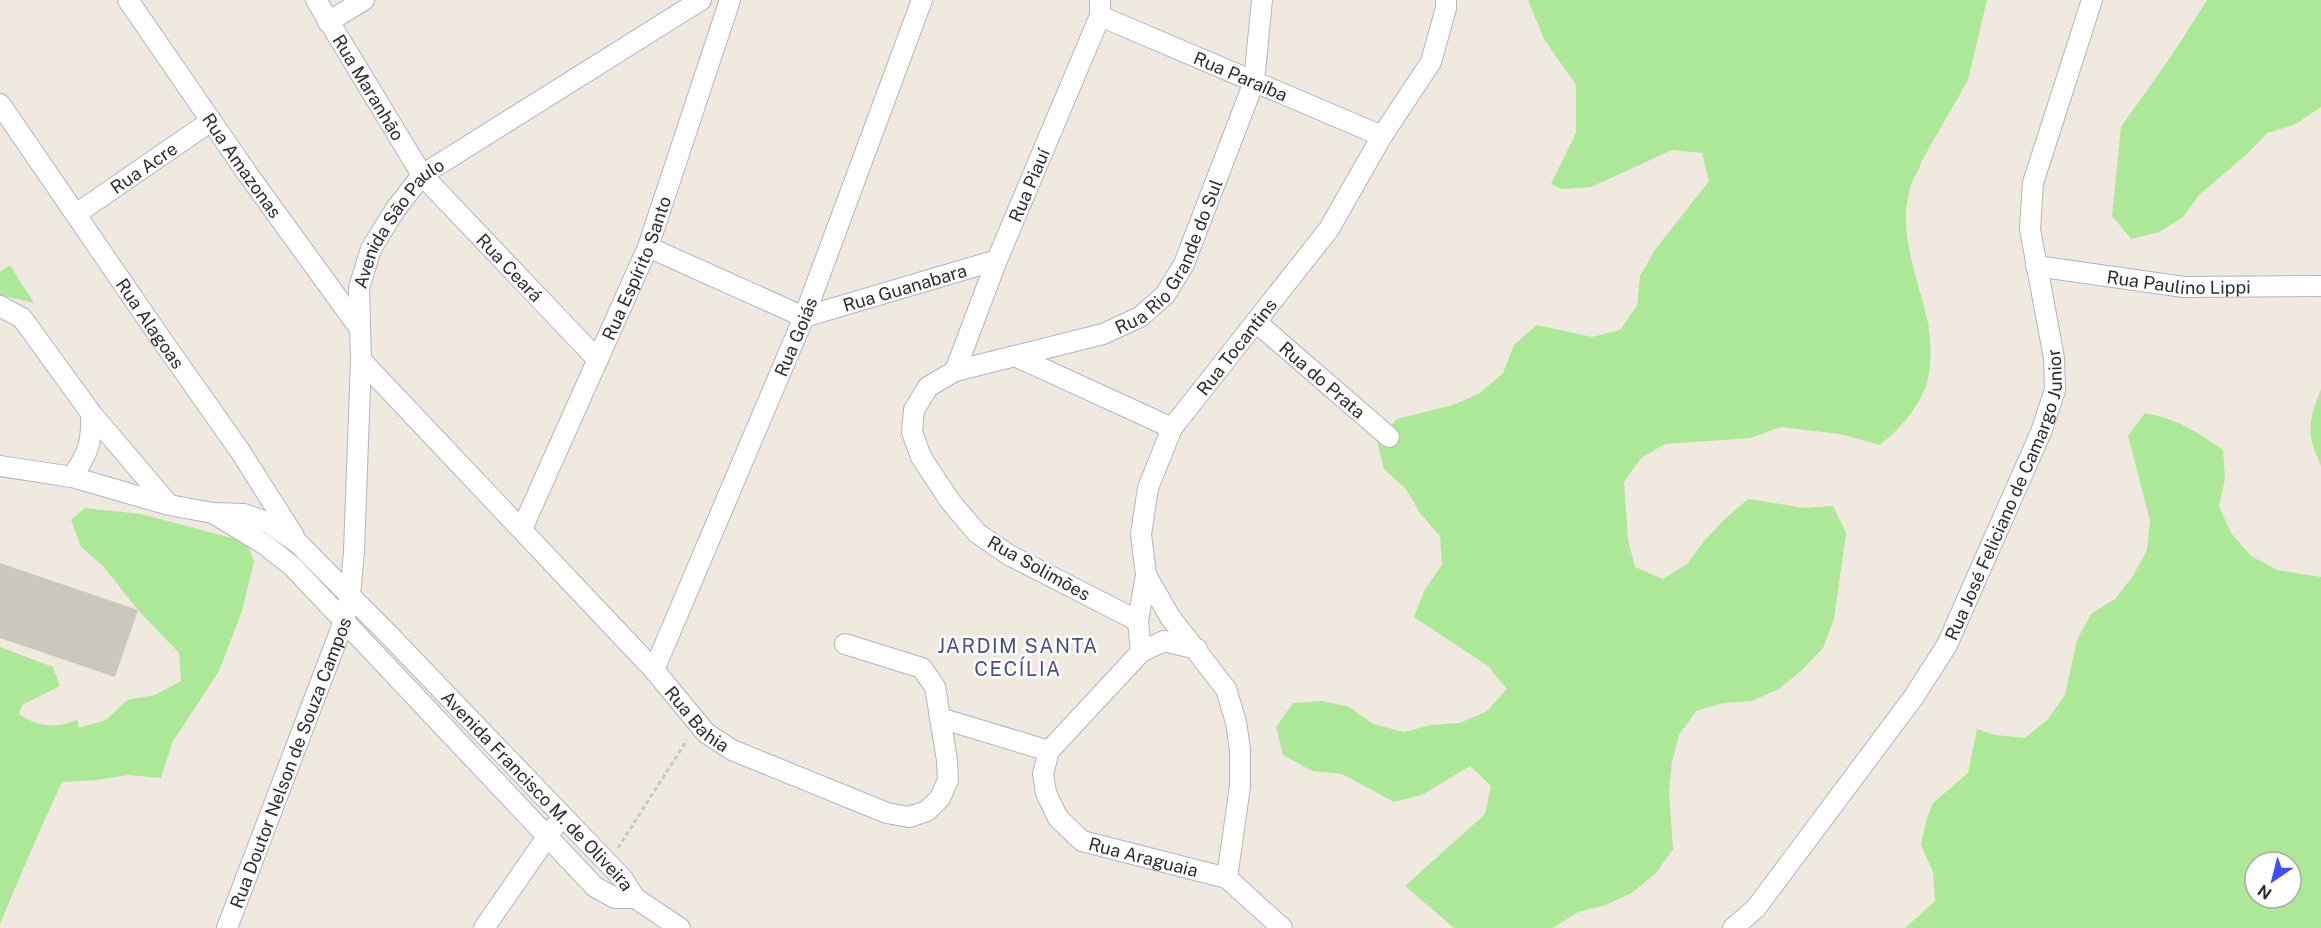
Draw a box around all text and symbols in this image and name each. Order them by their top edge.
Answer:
street label: Rua Maranhão [329,30,409,144]
street label: Rua Paraíba [1191,47,1291,105]
street label: Rua Amazonas [198,109,286,222]
street label: Rua Acre [106,137,181,198]
street label: Rua Piauí [1004,145,1054,225]
street label: Avenida São Paulo [349,153,448,291]
street label: Rua Rio Grande do Sul [1111,176,1226,338]
street label: Rua Espírito Santo [597,193,675,343]
street label: Rua Ceará [473,229,547,306]
street label: Rua Guanabara [840,259,969,315]
street label: Rua Paulino Lippi [2106,266,2251,298]
street label: Rua Alagoas [112,274,189,372]
street label: Rua Goiás [770,294,821,379]
street label: Rua Tocantins [1192,294,1281,399]
street label: Rua do Prata [1275,337,1370,422]
street label: Rua José Feliciano de Camargo Junior [1940,347,2066,643]
street label: Rua Solimões [984,531,1094,605]
street label: Rua Doutor Nelson de Souza Campos [225,614,355,911]
district label: JARDIM SANTA CECÍLIA [937,634,1099,681]
street label: Rua Bahia [661,682,733,756]
street label: Avenida Francisco M. de Oliveira [438,686,638,894]
street label: Rua Araguaia [1087,833,1200,881]
north arrow [2243,850,2303,910]
text: N [2254,881,2275,903]

